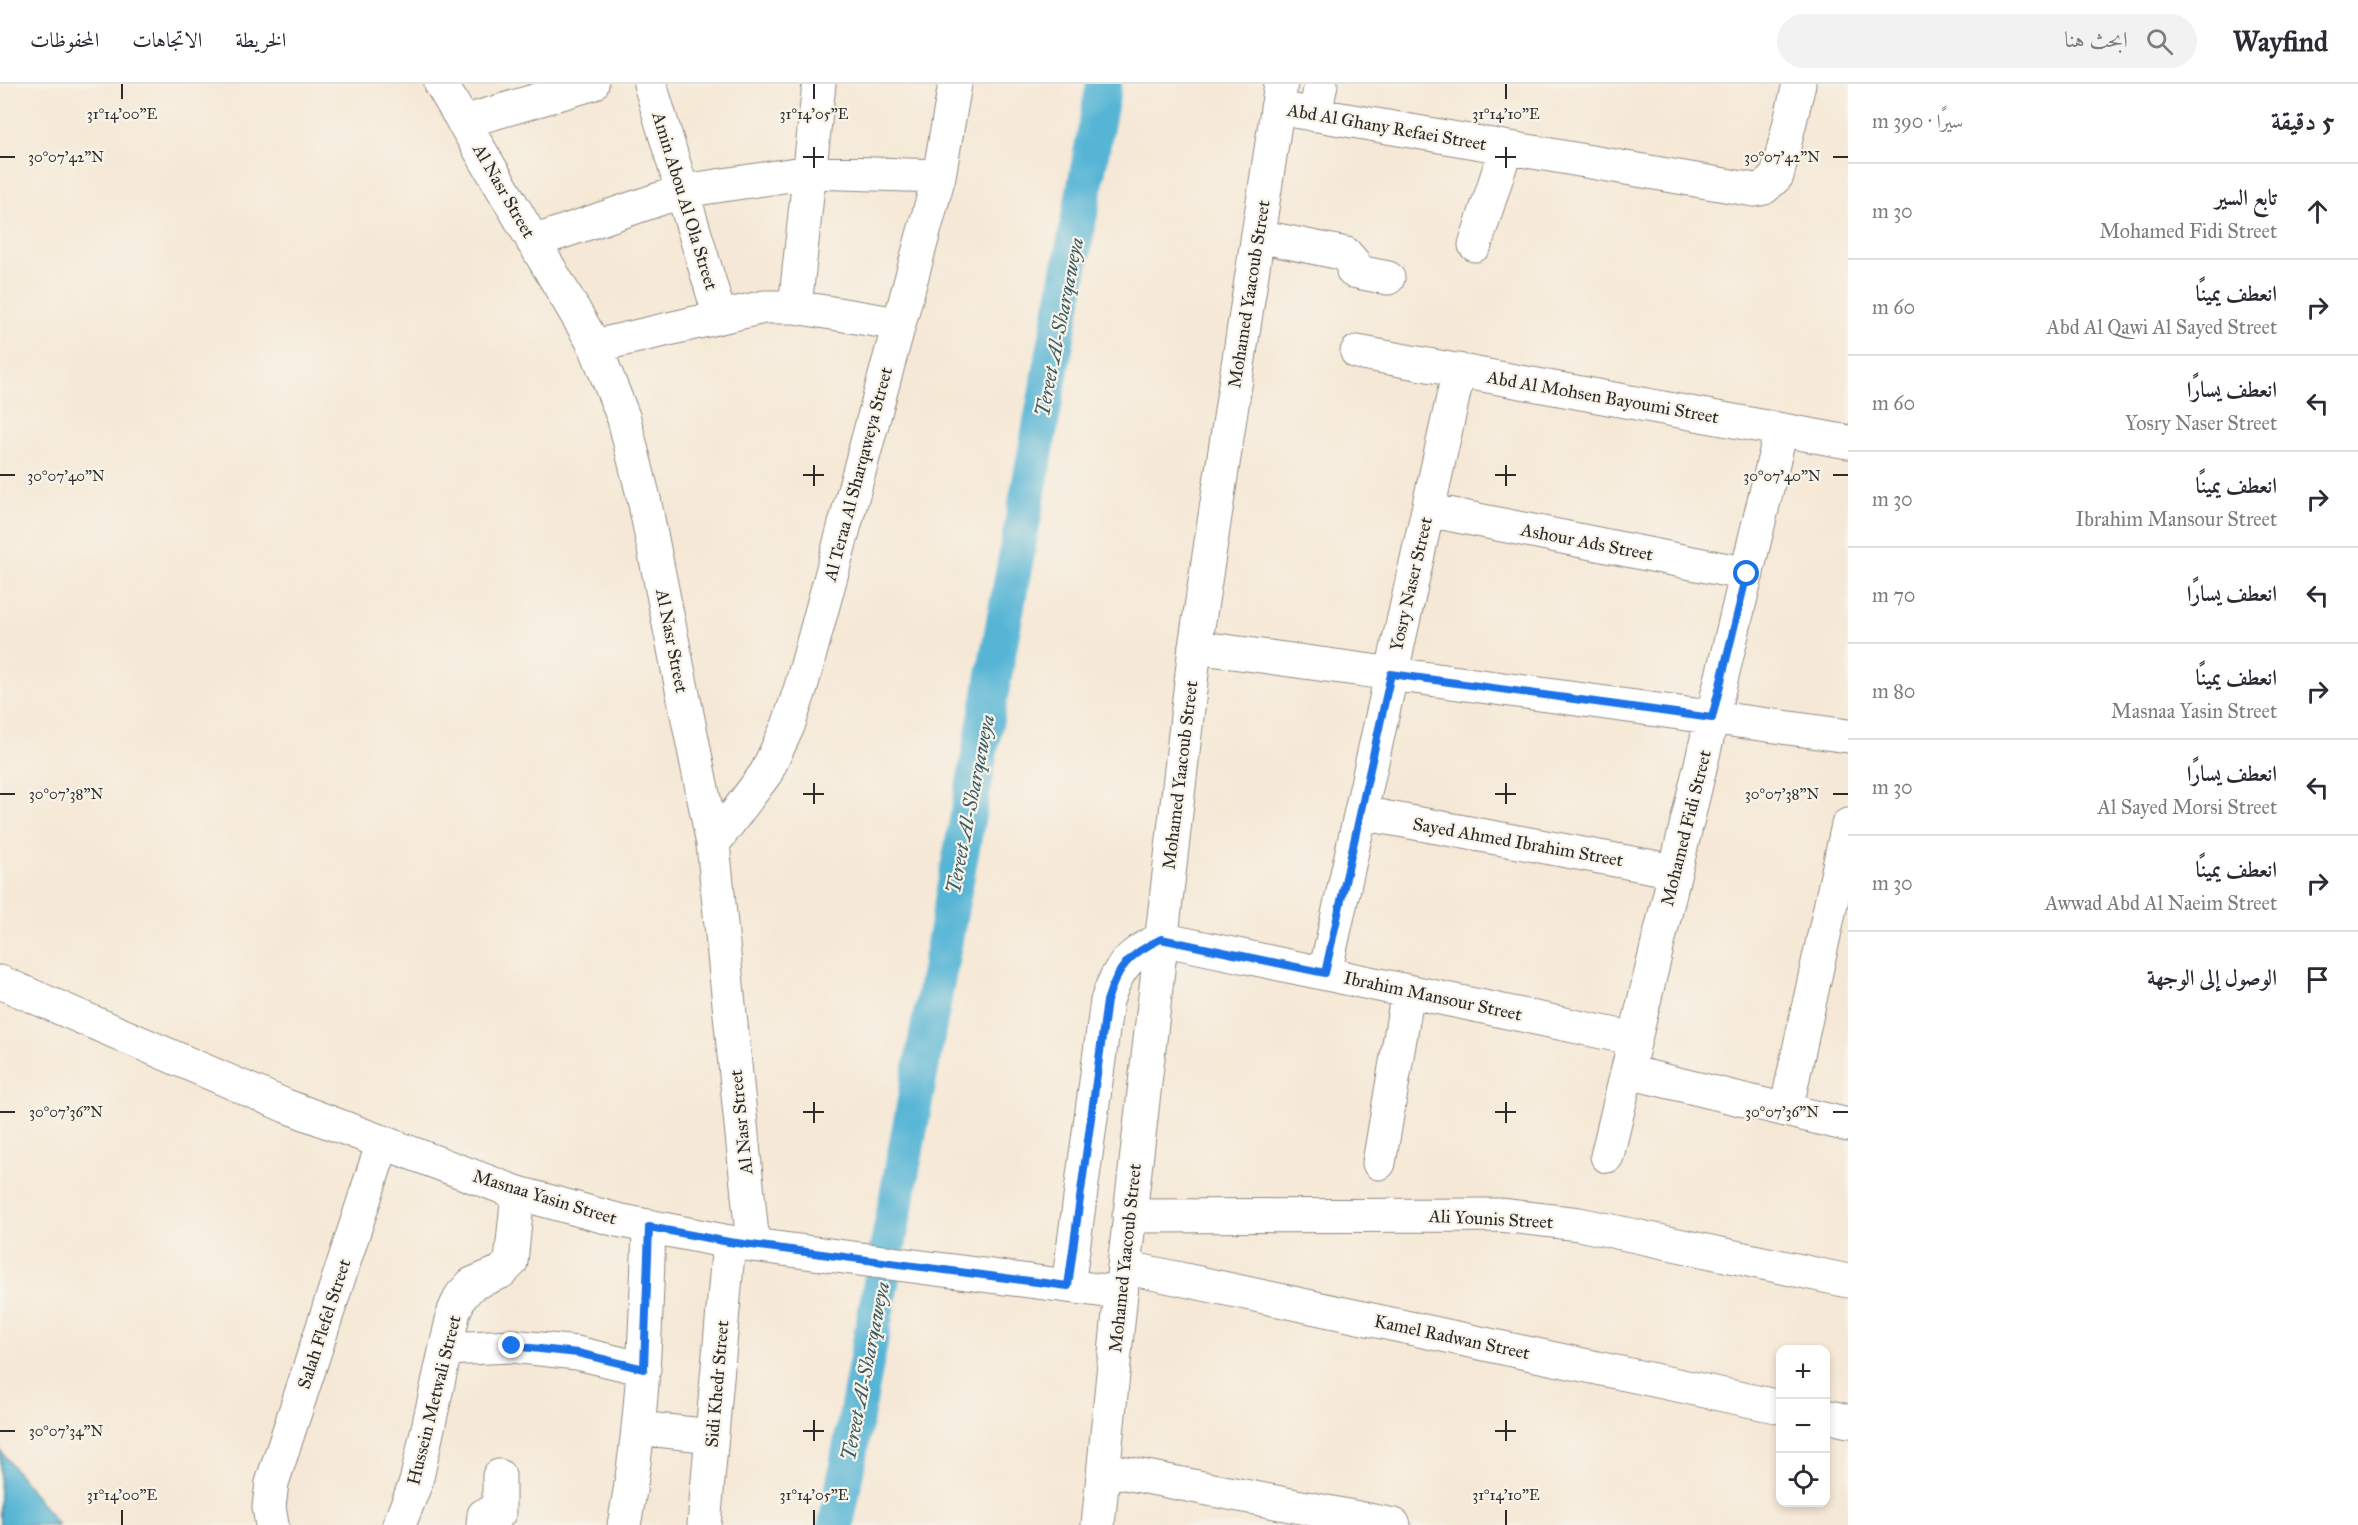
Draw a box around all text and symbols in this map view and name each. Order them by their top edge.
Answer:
search box [1777,14,2197,68]
text: Wayfind [2233,24,2328,59]
icon: search [2143,25,2176,58]
text: ابحث هنا [2064,26,2128,53]
text: المحفوظات [30,27,99,53]
text: الاتجاهات [132,27,202,53]
text: الخريطة [235,27,286,53]
street label: Abd Al Ghany Refaei Street [1285,98,1489,155]
text: 31°14'00"E [87,105,158,123]
text: 31°14'05"E [780,105,849,123]
text: 31°14'10"E [1472,105,1540,123]
text: 5 دقيقة [2271,105,2334,137]
street label: Amin Abou Al Ola Street [647,108,723,293]
text: سيرًا · 390 m [1872,109,1963,133]
street label: Al Nasr Street [468,139,540,243]
text: 30°07'42"N [28,148,104,166]
text: 30°07'42"N [1744,148,1820,166]
text: تابع السير [2215,184,2277,211]
icon: ahead [2301,195,2334,228]
street label: Mohamed Yaacoub Street [1223,198,1275,389]
text: 30 m [1872,199,1913,223]
text: Mohamed Fidi Street [2099,219,2277,243]
water label: Tereet Al-Sharqaweya [1030,235,1088,419]
text: انعطف يمينًا [2196,280,2277,307]
icon: right [2301,291,2334,324]
text: 60 m [1872,295,1915,319]
text: Abd Al Qawi Al Sayed Street [2047,315,2277,339]
street label: Al Teraa Al Sharqaweya Street [819,364,898,584]
street label: Abd Al Mohsen Bayoumi Street [1484,366,1721,428]
text: انعطف يسارًا [2187,376,2277,403]
icon: left [2301,387,2334,420]
text: 60 m [1872,391,1915,415]
text: Yosry Naser Street [2125,411,2277,435]
text: 30°07'40"N [27,467,105,485]
text: 30°07'40"N [1743,467,1821,485]
text: انعطف يمينًا [2196,472,2277,499]
icon: right [2301,483,2334,516]
text: 30 m [1872,487,1913,511]
text: Ibrahim Mansour Street [2076,507,2277,531]
street label: Yosry Naser Street [1385,514,1437,653]
street label: Ashour Ads Street [1518,518,1656,566]
route start [1733,560,1759,586]
icon: left [2301,579,2334,612]
text: انعطف يسارًا [2187,580,2277,607]
text: 70 m [1872,583,1915,607]
street label: Al Nasr Street [651,586,693,695]
text: انعطف يمينًا [2196,664,2277,691]
icon: right [2301,675,2334,708]
street label: Mohamed Yaacoub Street [1158,679,1203,871]
text: 80 m [1872,679,1915,703]
text: Masnaa Yasin Street [2111,699,2277,723]
water label: Tereet Al-Sharqaweya [941,712,999,896]
street label: Mohamed Fidi Street [1656,747,1716,908]
text: انعطف يسارًا [2187,760,2277,787]
icon: left [2301,771,2334,804]
text: 30 m [1872,775,1913,799]
text: 30°07'38"N [29,785,103,803]
text: 30°07'38"N [1745,785,1819,803]
text: Al Sayed Morsi Street [2097,795,2277,819]
street label: Sayed Ahmed Ibrahim Street [1411,813,1626,871]
text: انعطف يمينًا [2196,856,2277,883]
icon: right [2301,867,2334,900]
text: 30 m [1872,871,1913,895]
text: Awwad Abd Al Naeim Street [2045,891,2277,915]
icon: arrive [2301,963,2334,996]
text: الوصول إلى الوجهة [2147,964,2277,991]
street label: Ibrahim Mansour Street [1342,966,1525,1026]
street label: Al Nasr Street [724,1068,758,1176]
text: 30°07'36"N [29,1103,103,1121]
text: 30°07'36"N [1745,1103,1819,1121]
street label: Mohamed Yaacoub Street [1104,1162,1146,1354]
street label: Masnaa Yasin Street [470,1165,620,1230]
street label: Ali Younis Street [1427,1205,1554,1233]
street label: Salah Flefel Street [293,1256,356,1392]
water label: Tereet Al-Sharqaweya [836,1279,894,1463]
street label: Kamel Radwan Street [1372,1310,1532,1364]
street label: Hussein Metwali Street [402,1312,466,1487]
street label: Sidi Khedr Street [700,1319,734,1449]
route end [498,1332,524,1358]
map controls [1776,1345,1830,1507]
button: + [1776,1345,1830,1399]
button: − [1776,1399,1830,1453]
text: 30°07'34"N [29,1422,104,1440]
button: locate [1776,1453,1830,1507]
text: 31°14'00"E [87,1486,158,1504]
text: 31°14'05"E [780,1486,849,1504]
text: 31°14'10"E [1472,1486,1540,1504]

